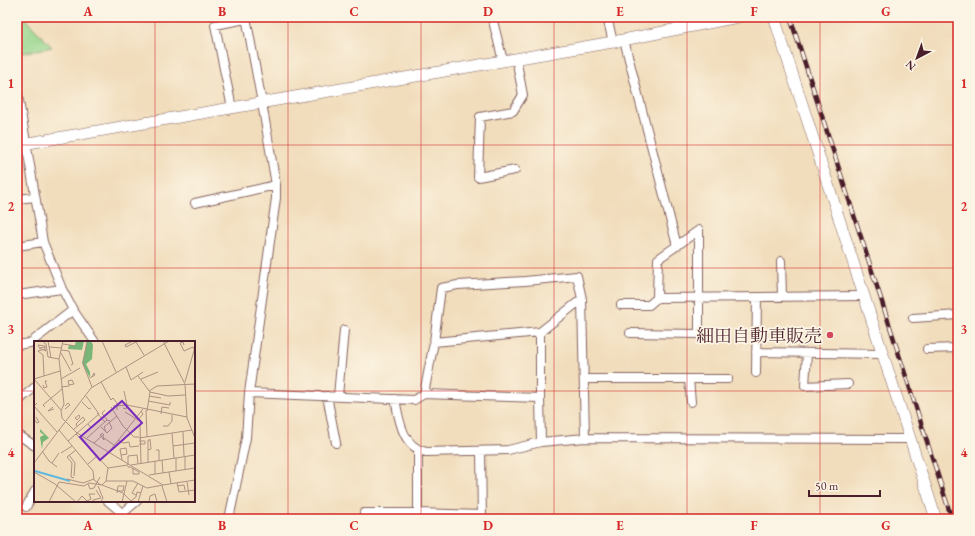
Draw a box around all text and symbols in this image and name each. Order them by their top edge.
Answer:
text: A [82,3,93,20]
text: B [218,3,226,20]
text: C [349,3,359,20]
text: D [483,3,493,20]
text: E [616,3,624,20]
text: F [750,3,758,20]
text: G [881,3,891,20]
north arrow [897,38,937,78]
text: N [902,57,918,74]
text: 1 [8,75,15,92]
text: 1 [961,75,968,92]
text: 2 [8,198,15,215]
text: 2 [961,198,968,215]
text: 3 [8,321,15,338]
text: 3 [961,321,968,338]
place label: 細田自動車販売 [696,324,822,347]
marker: 細田自動車販売 [825,330,835,340]
inset map [34,341,195,502]
text: 4 [8,444,15,461]
text: 4 [961,444,968,461]
scale bar [809,472,880,498]
text: 50 m [815,478,839,494]
text: A [82,517,93,534]
text: B [218,517,226,534]
text: C [349,517,359,534]
text: D [483,517,493,534]
text: E [616,517,624,534]
text: F [750,517,758,534]
text: G [881,517,891,534]

